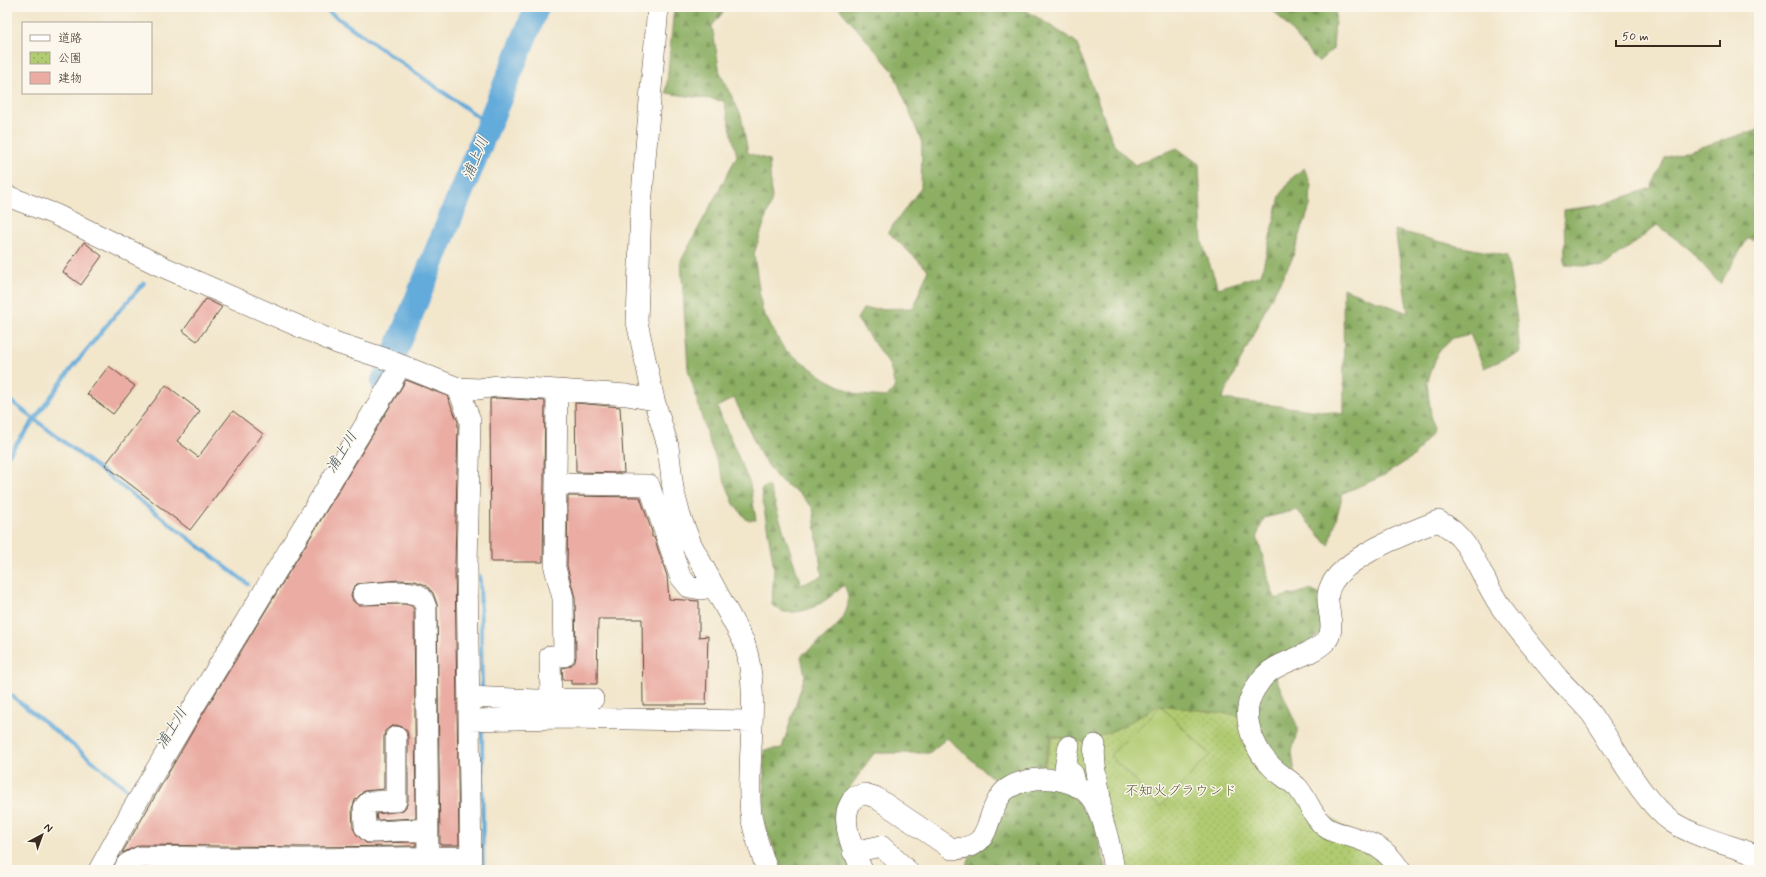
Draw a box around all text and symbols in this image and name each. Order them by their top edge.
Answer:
legend [22,22,152,94]
scale bar [1616,22,1720,48]
text: 50 m [1622,29,1649,45]
text: 道路 [58,31,82,47]
text: 公園 [58,51,82,67]
text: 建物 [58,71,82,87]
water label: 浦上川 [458,134,494,183]
water label: 浦上川 [321,428,362,477]
water label: 浦上川 [151,704,192,753]
park label: 不知火グラウンド [1125,782,1237,800]
north arrow [22,815,62,855]
text: N [41,821,55,836]

